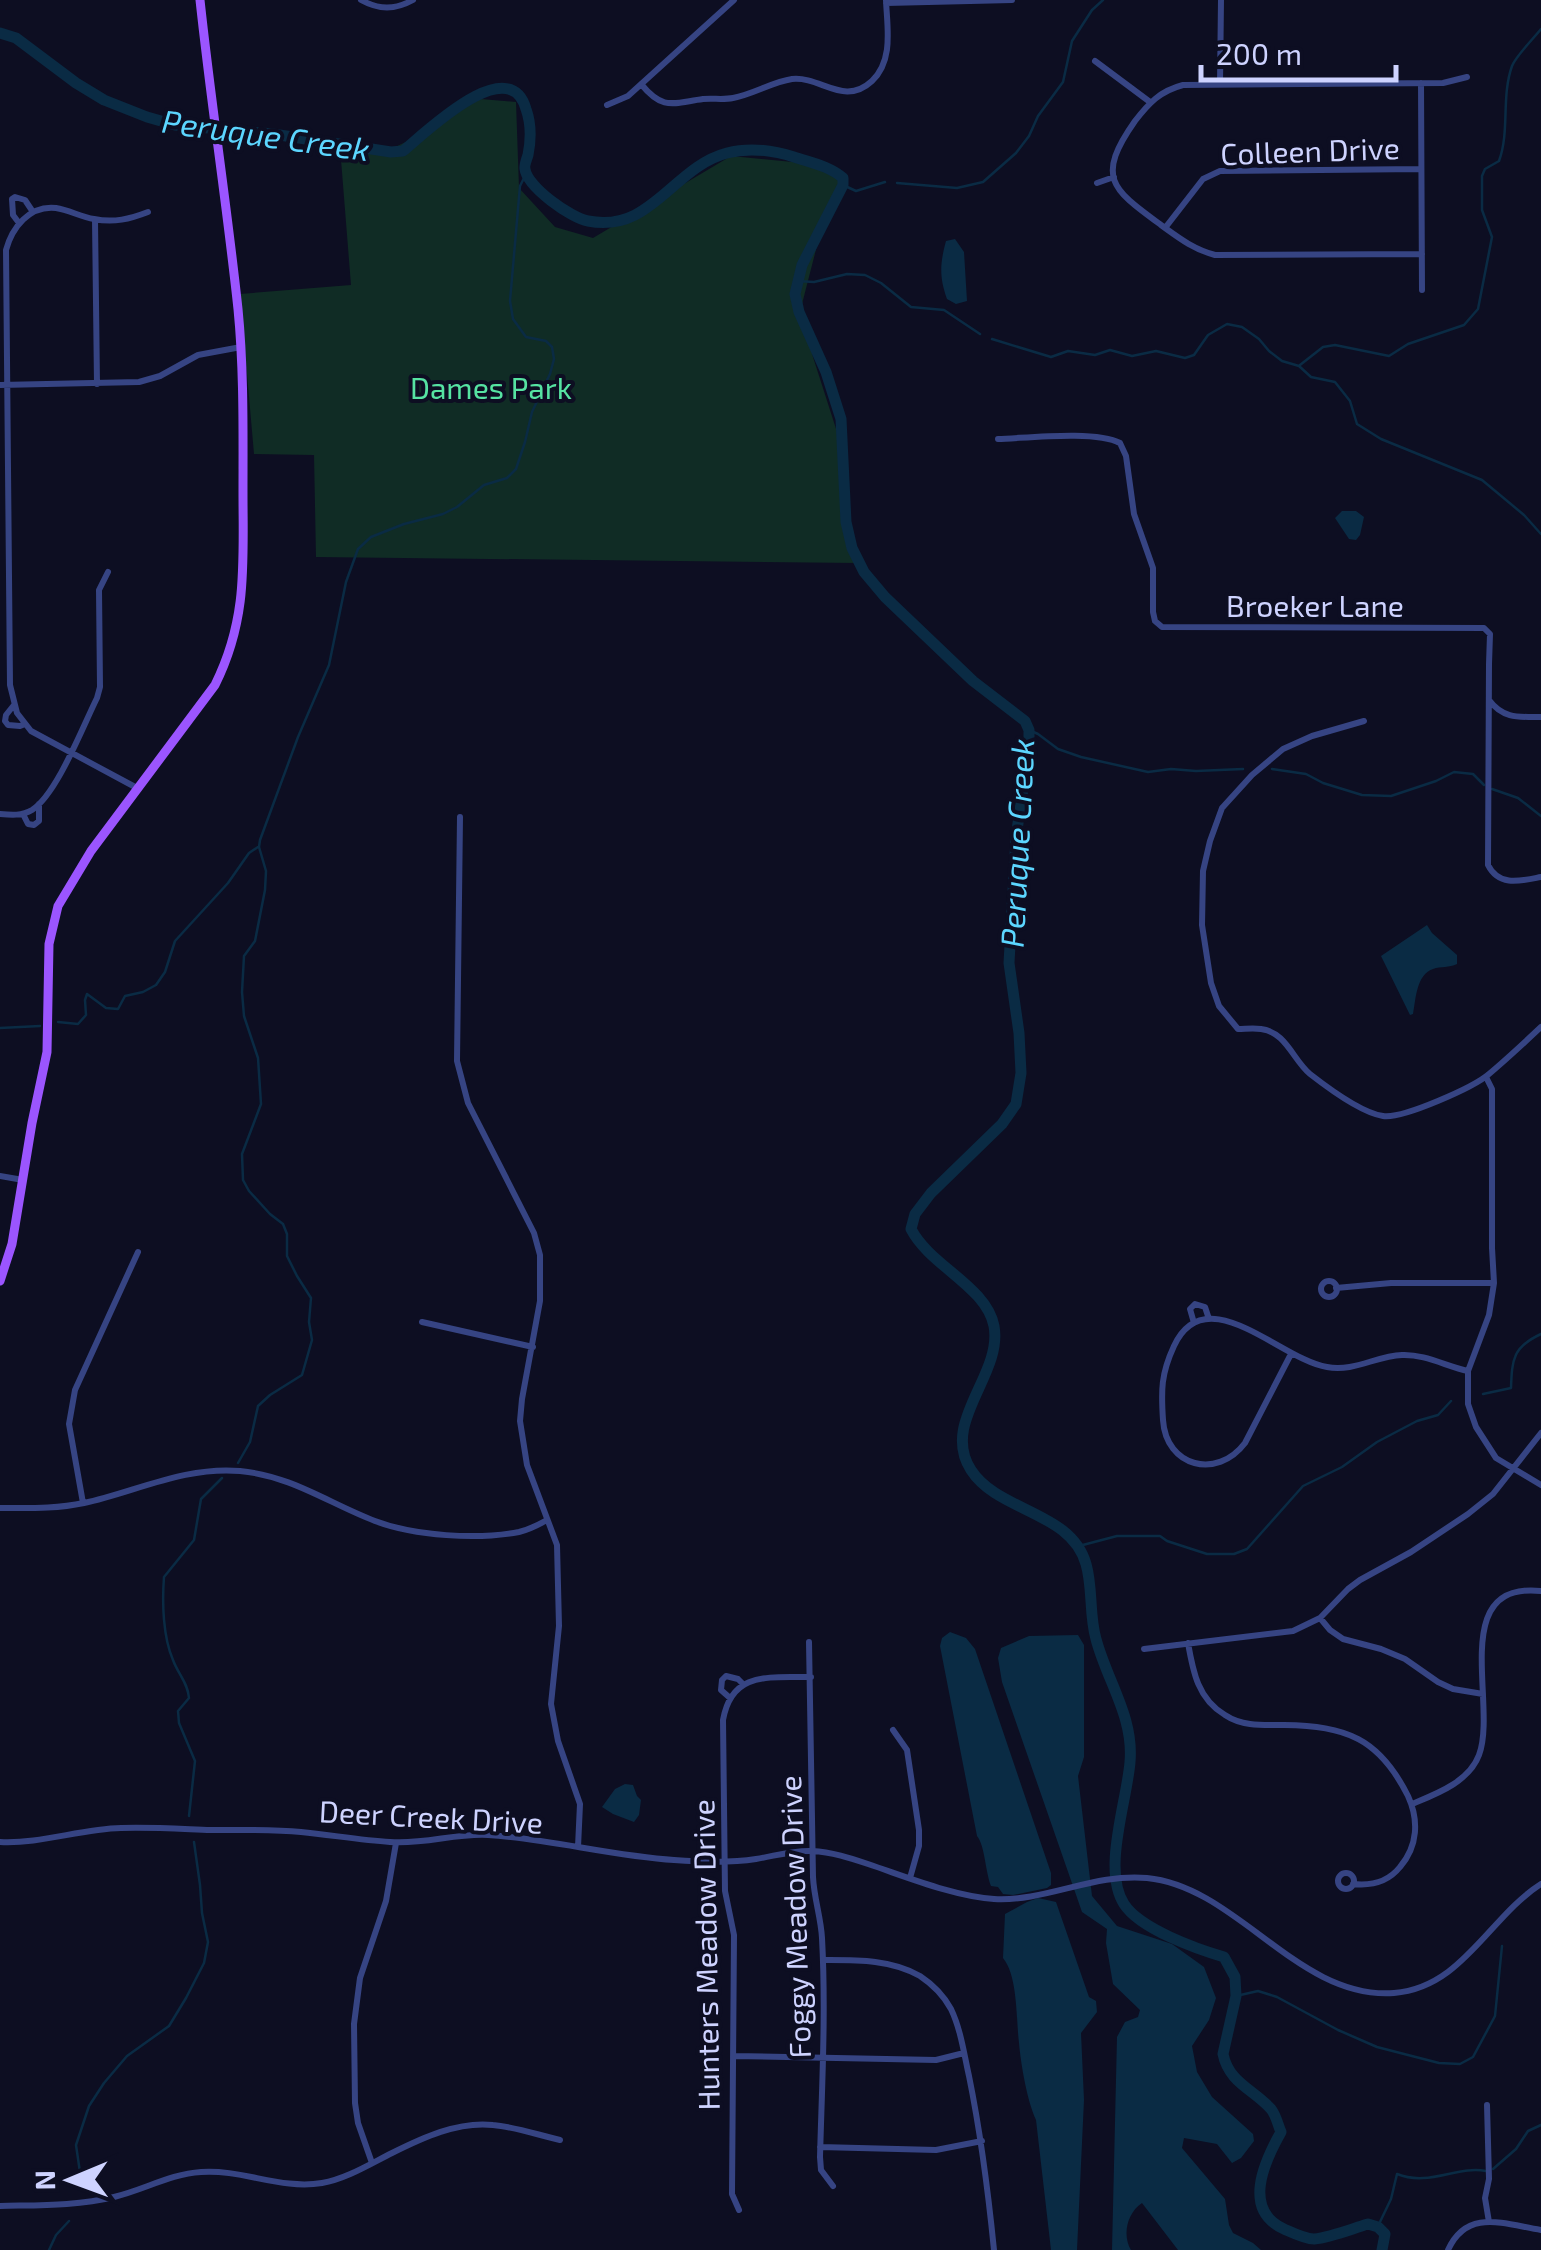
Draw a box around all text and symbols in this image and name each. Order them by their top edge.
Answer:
scale bar [1201,20,1396,82]
text: 200 m [1216,35,1302,71]
water label: Peruque Creek [160,101,372,168]
street label: Colleen Drive [1220,129,1400,171]
park label: Dames Park [410,369,572,405]
street label: Broeker Lane [1226,587,1404,623]
water label: Peruque Creek [992,738,1041,948]
street label: Foggy Meadow Drive [771,1775,817,2059]
street label: Deer Creek Drive [318,1792,544,1840]
street label: Hunters Meadow Drive [684,1799,726,2111]
north arrow [20,2130,120,2230]
text: N [27,2170,61,2191]

